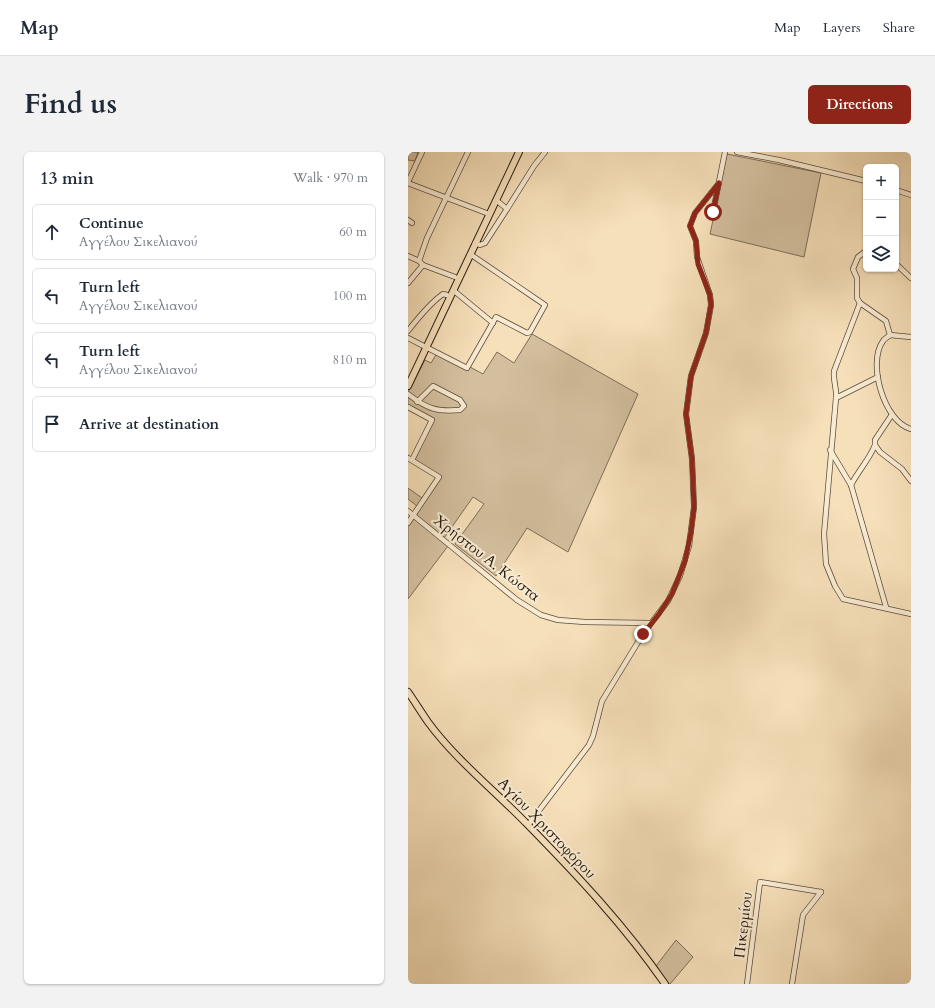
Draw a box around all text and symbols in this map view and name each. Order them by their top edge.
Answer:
text: Map [20,15,59,41]
text: Map [774,18,801,37]
text: Layers [823,18,861,37]
text: Share [883,18,915,37]
text: Find us [24,85,117,123]
button: Directions [808,85,911,124]
map controls [863,164,899,272]
button: + [863,164,899,200]
text: 13 min [40,167,94,190]
text: Walk · 970 m [293,169,368,187]
button: − [863,200,899,236]
route start [704,203,722,221]
text: Continue [79,213,144,233]
icon: ahead [41,221,63,243]
text: 60 m [339,223,367,241]
text: Αγγέλου Σικελιανού [79,233,198,251]
button: layers [863,236,899,272]
text: Turn left [79,277,140,297]
icon: left [41,285,63,307]
text: 100 m [333,287,367,305]
text: Αγγέλου Σικελιανού [79,297,198,315]
text: Turn left [79,341,140,361]
icon: left [41,349,63,371]
text: 810 m [333,351,367,369]
text: Αγγέλου Σικελιανού [79,361,198,379]
icon: arrive [41,413,63,435]
text: Arrive at destination [79,414,219,434]
street label: Χρήστου Α. Κώστα [430,510,544,606]
route end [634,625,652,643]
street label: Αγίου Χριστοφόρου [494,773,601,883]
street label: Πικερμίου [729,891,757,959]

